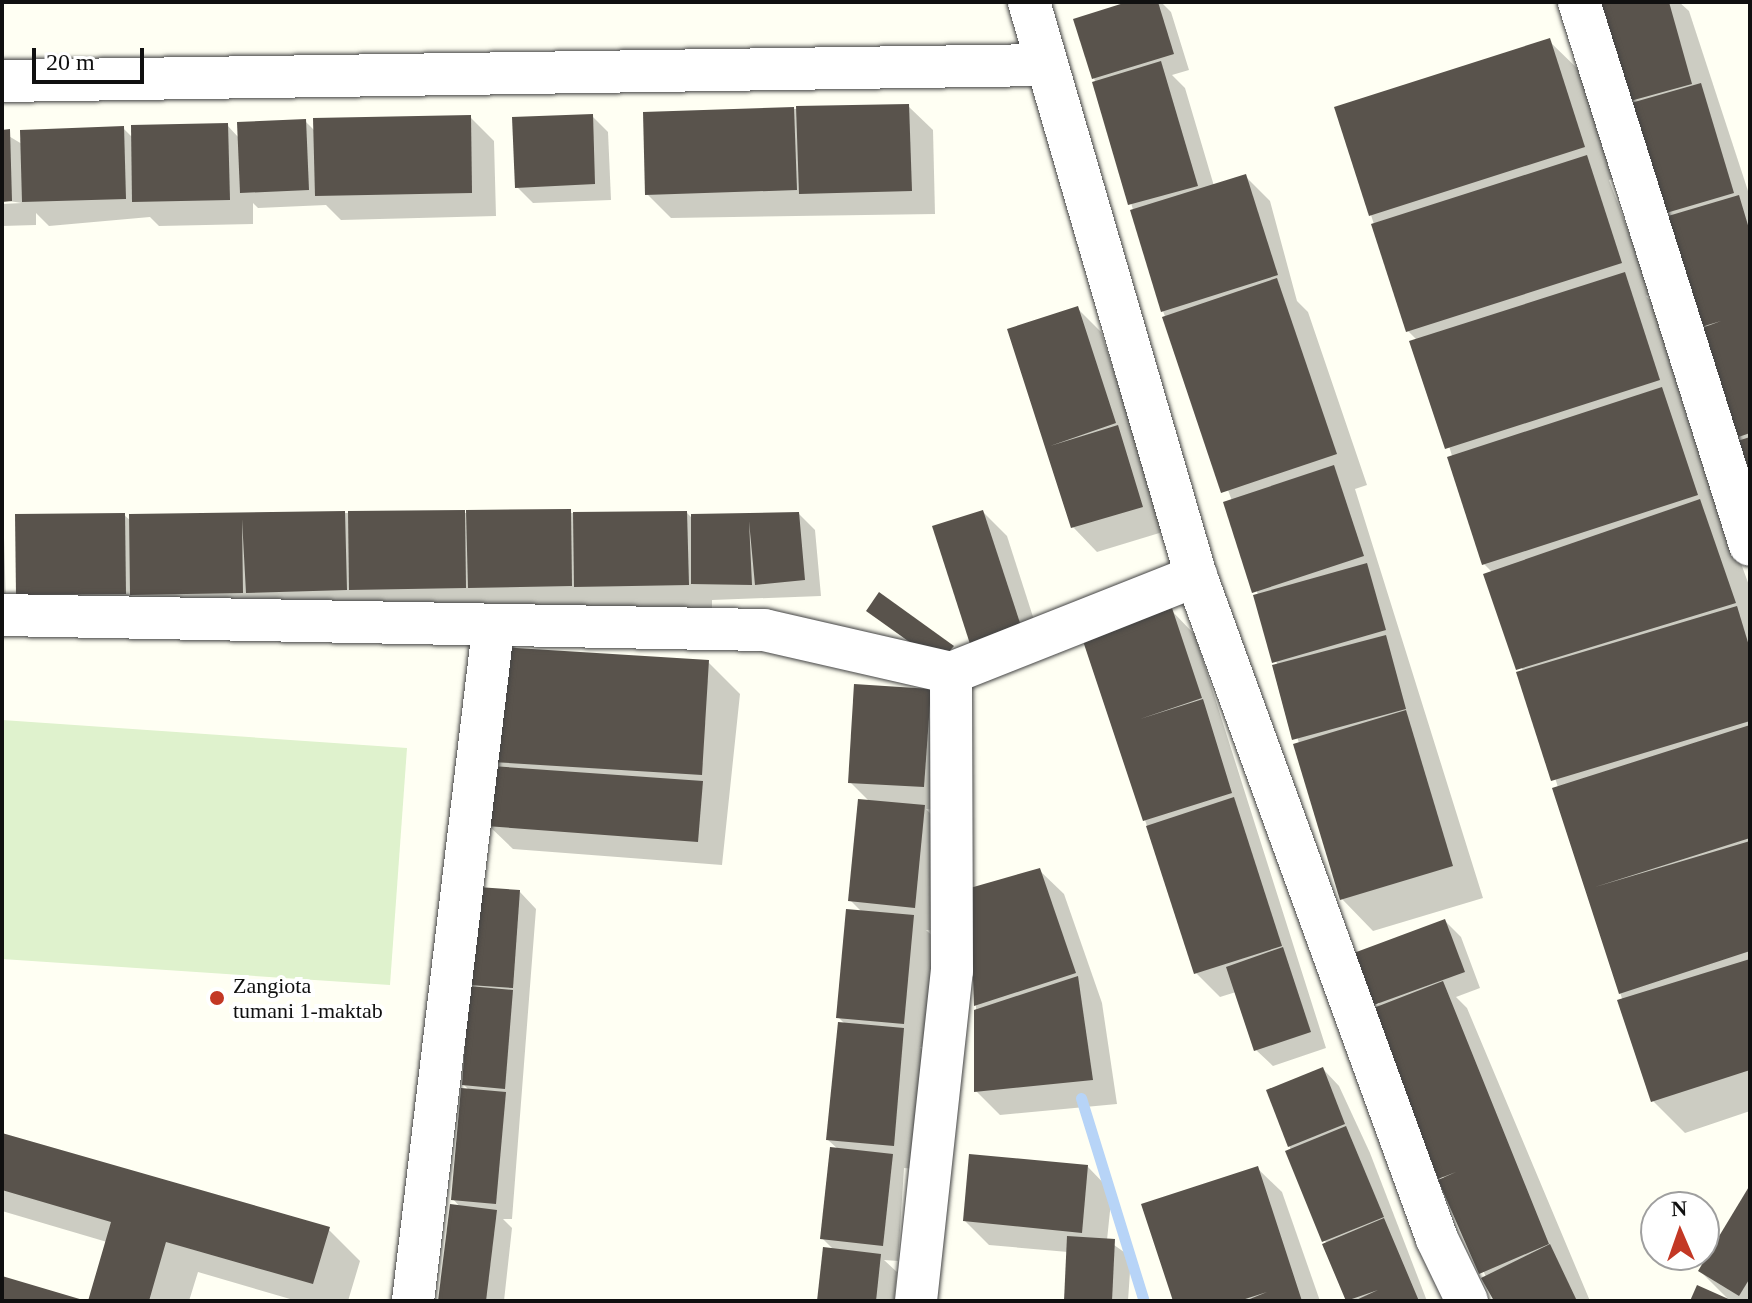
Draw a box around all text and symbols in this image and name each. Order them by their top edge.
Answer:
scale bar [36,32,148,82]
text: 20 m [46,49,95,75]
place label: Zangiota tumani 1-maktab [233,972,383,1024]
marker: Zangiota tumani 1-maktab [208,989,226,1007]
north arrow [1640,1191,1720,1271]
text: N [1671,1196,1688,1221]

